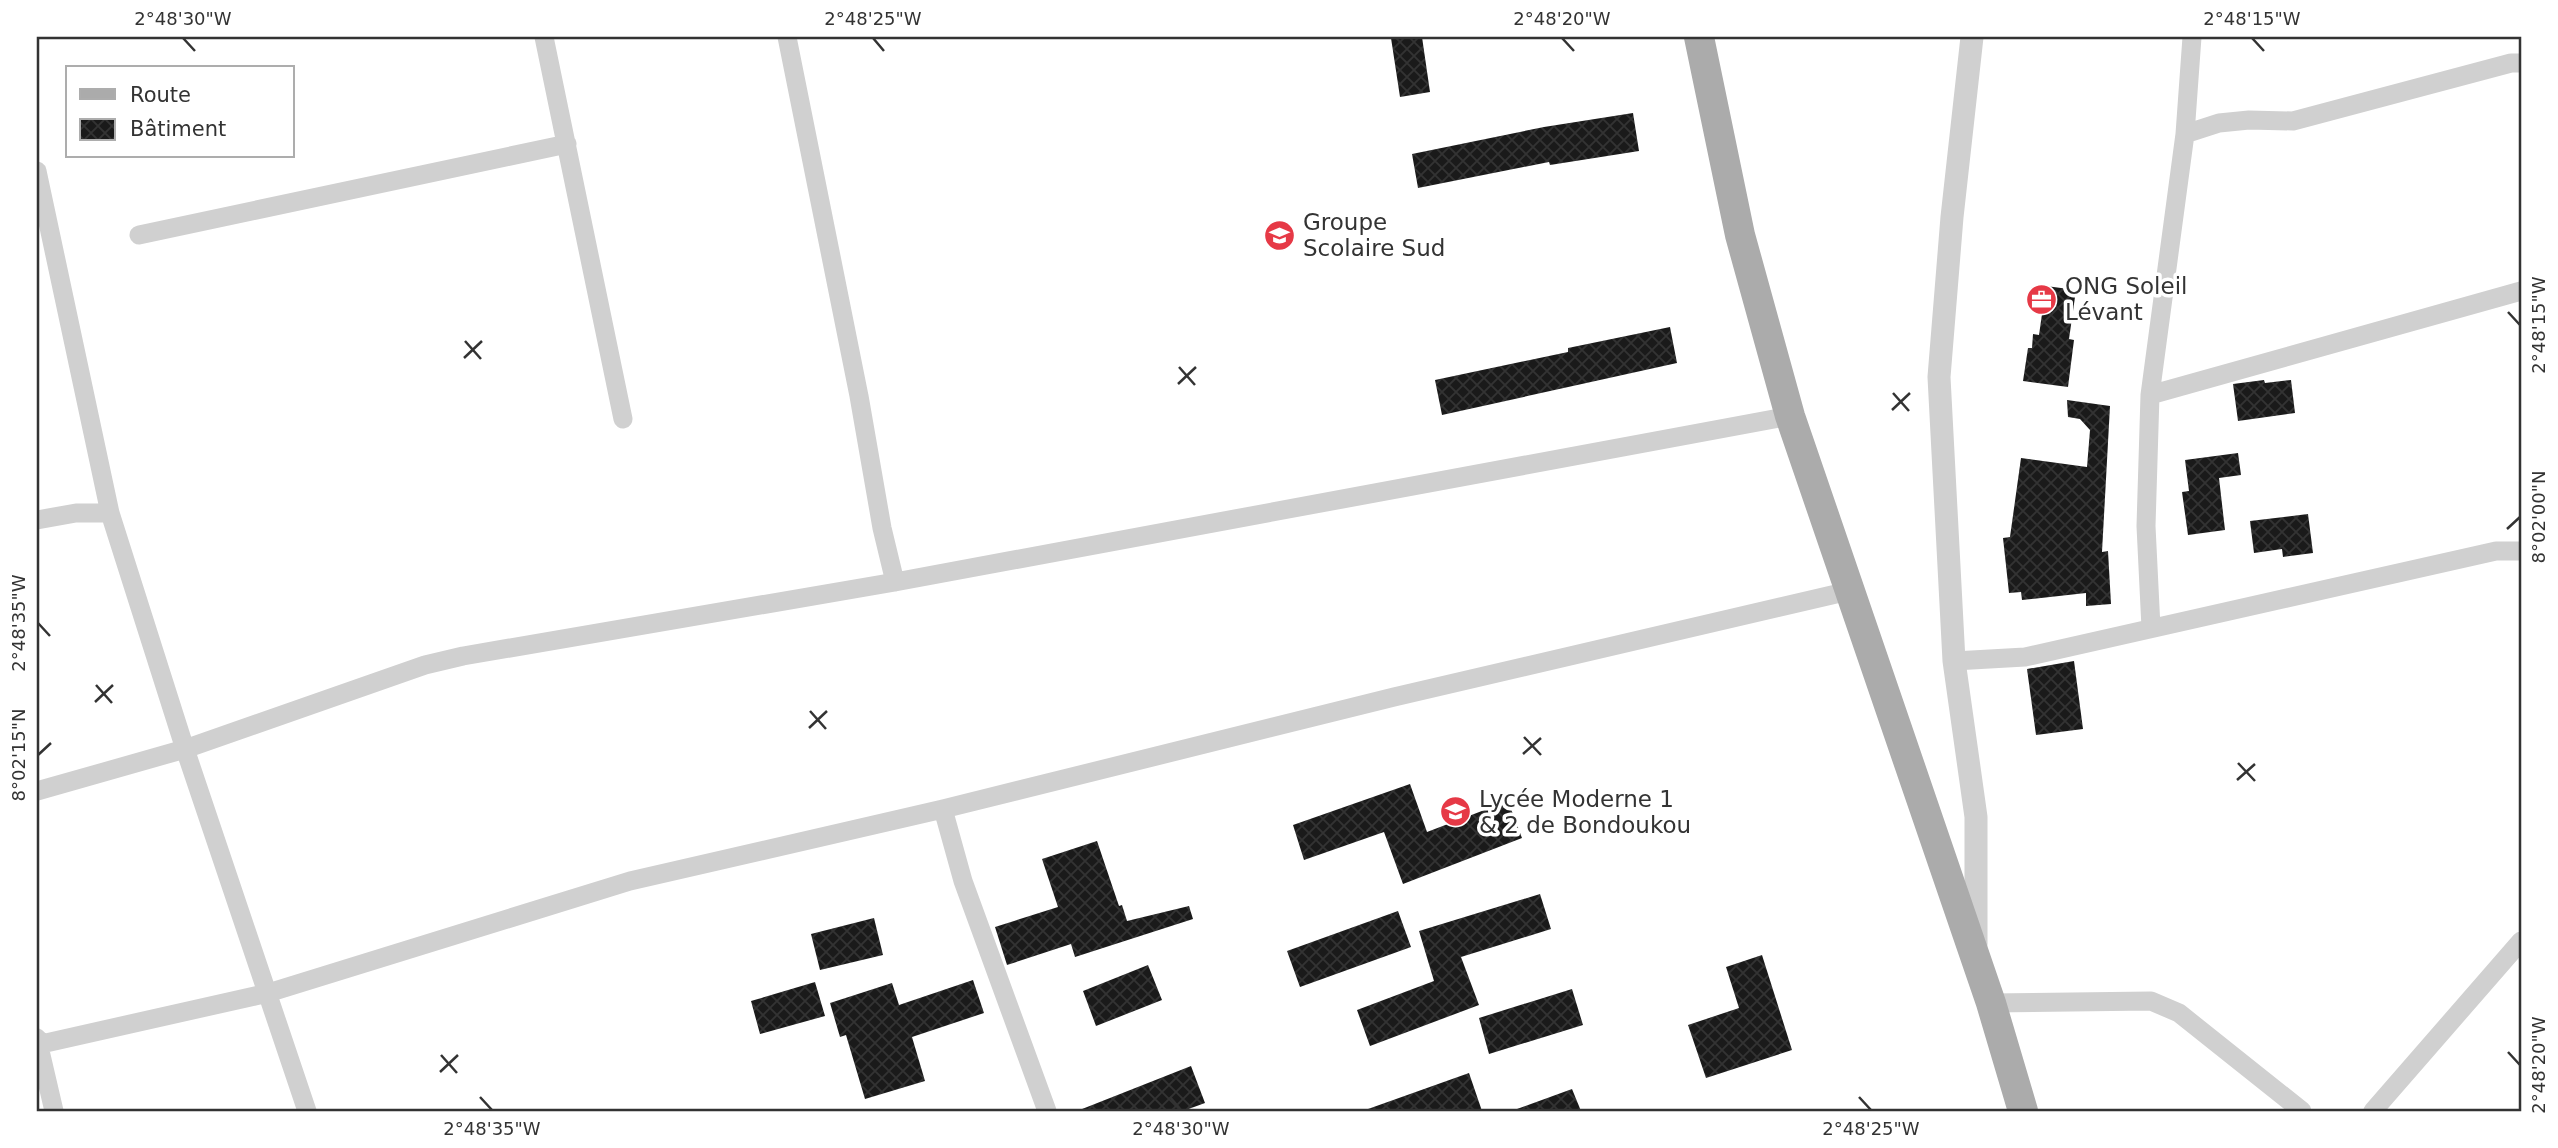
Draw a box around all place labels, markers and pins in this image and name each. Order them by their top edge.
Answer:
place label: Groupe Scolaire Sud [1303,209,1445,261]
school or university icon: Groupe Scolaire Sud [1263,218,1297,252]
place label: ONG Soleil Lévant [2065,273,2187,325]
office icon: ONG Soleil Lévant [2025,282,2059,316]
place label: Lycée Moderne 1 & 2 de Bondoukou [1479,786,1691,838]
school or university icon: Lycée Moderne 1 & 2 de Bondoukou [1439,795,1473,829]

